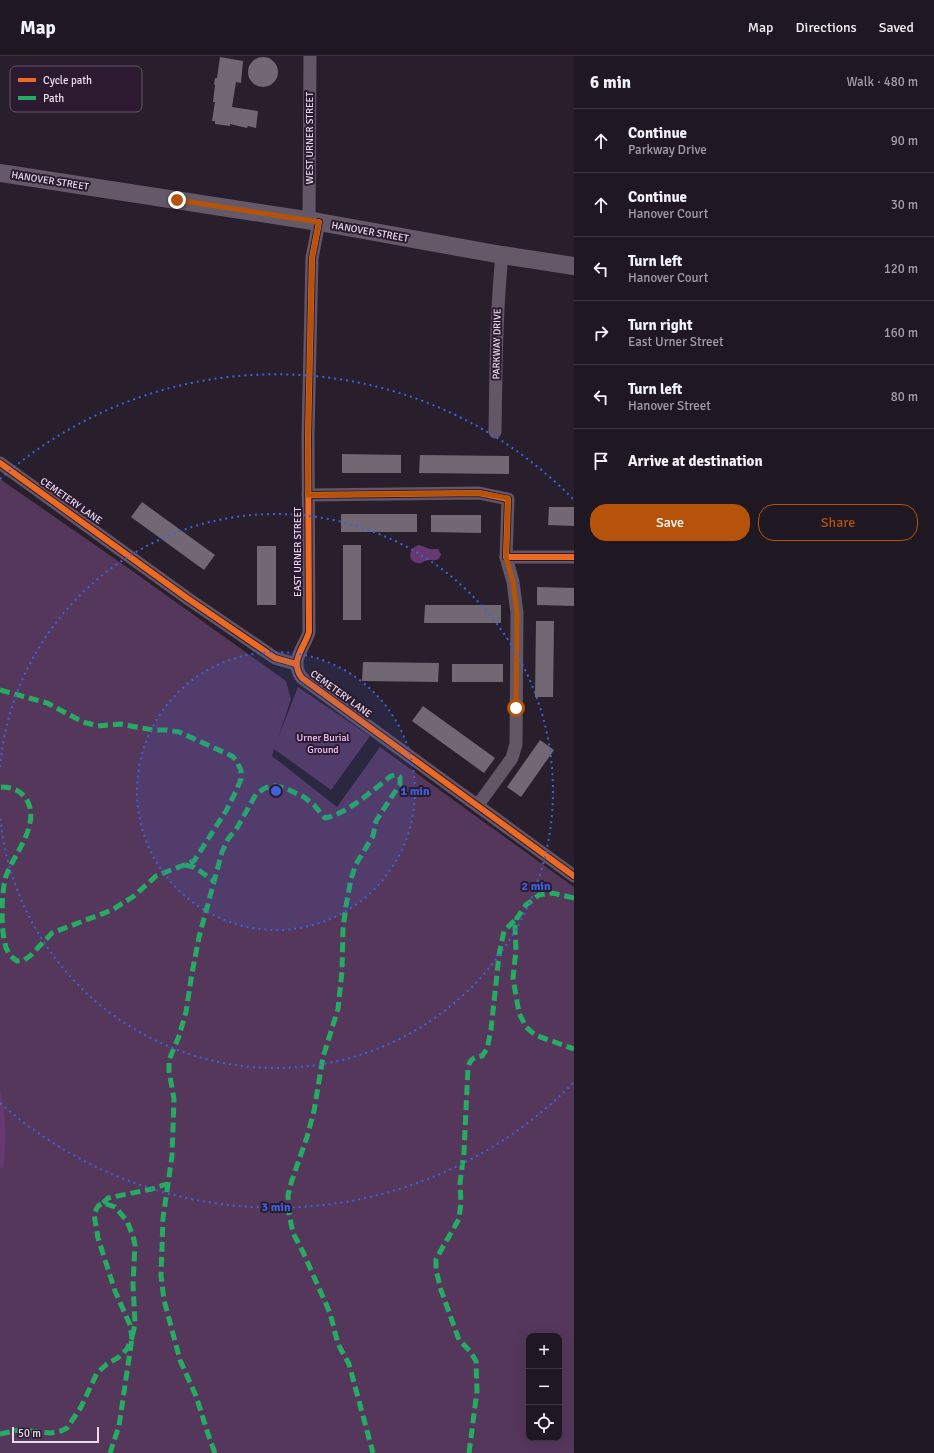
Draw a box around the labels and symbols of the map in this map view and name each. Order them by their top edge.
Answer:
legend [10,66,142,112]
text: Cycle path [43,74,92,87]
text: Path [43,92,64,105]
street label: WEST URNER STREET [304,92,316,184]
street label: HANOVER STREET [10,169,90,193]
route end [168,191,186,209]
street label: HANOVER STREET [330,219,410,245]
street label: PARKWAY DRIVE [490,308,504,380]
street label: CEMETERY LANE [38,475,104,527]
street label: EAST URNER STREET [292,507,304,597]
street label: CEMETERY LANE [308,668,374,720]
route start [507,699,525,717]
park label: Urner Burial Ground [297,732,349,756]
centre of rings [269,784,283,798]
text: 1 min [401,784,430,799]
text: 2 min [522,879,551,894]
text: 3 min [262,1200,291,1215]
scale bar [12,1425,99,1444]

